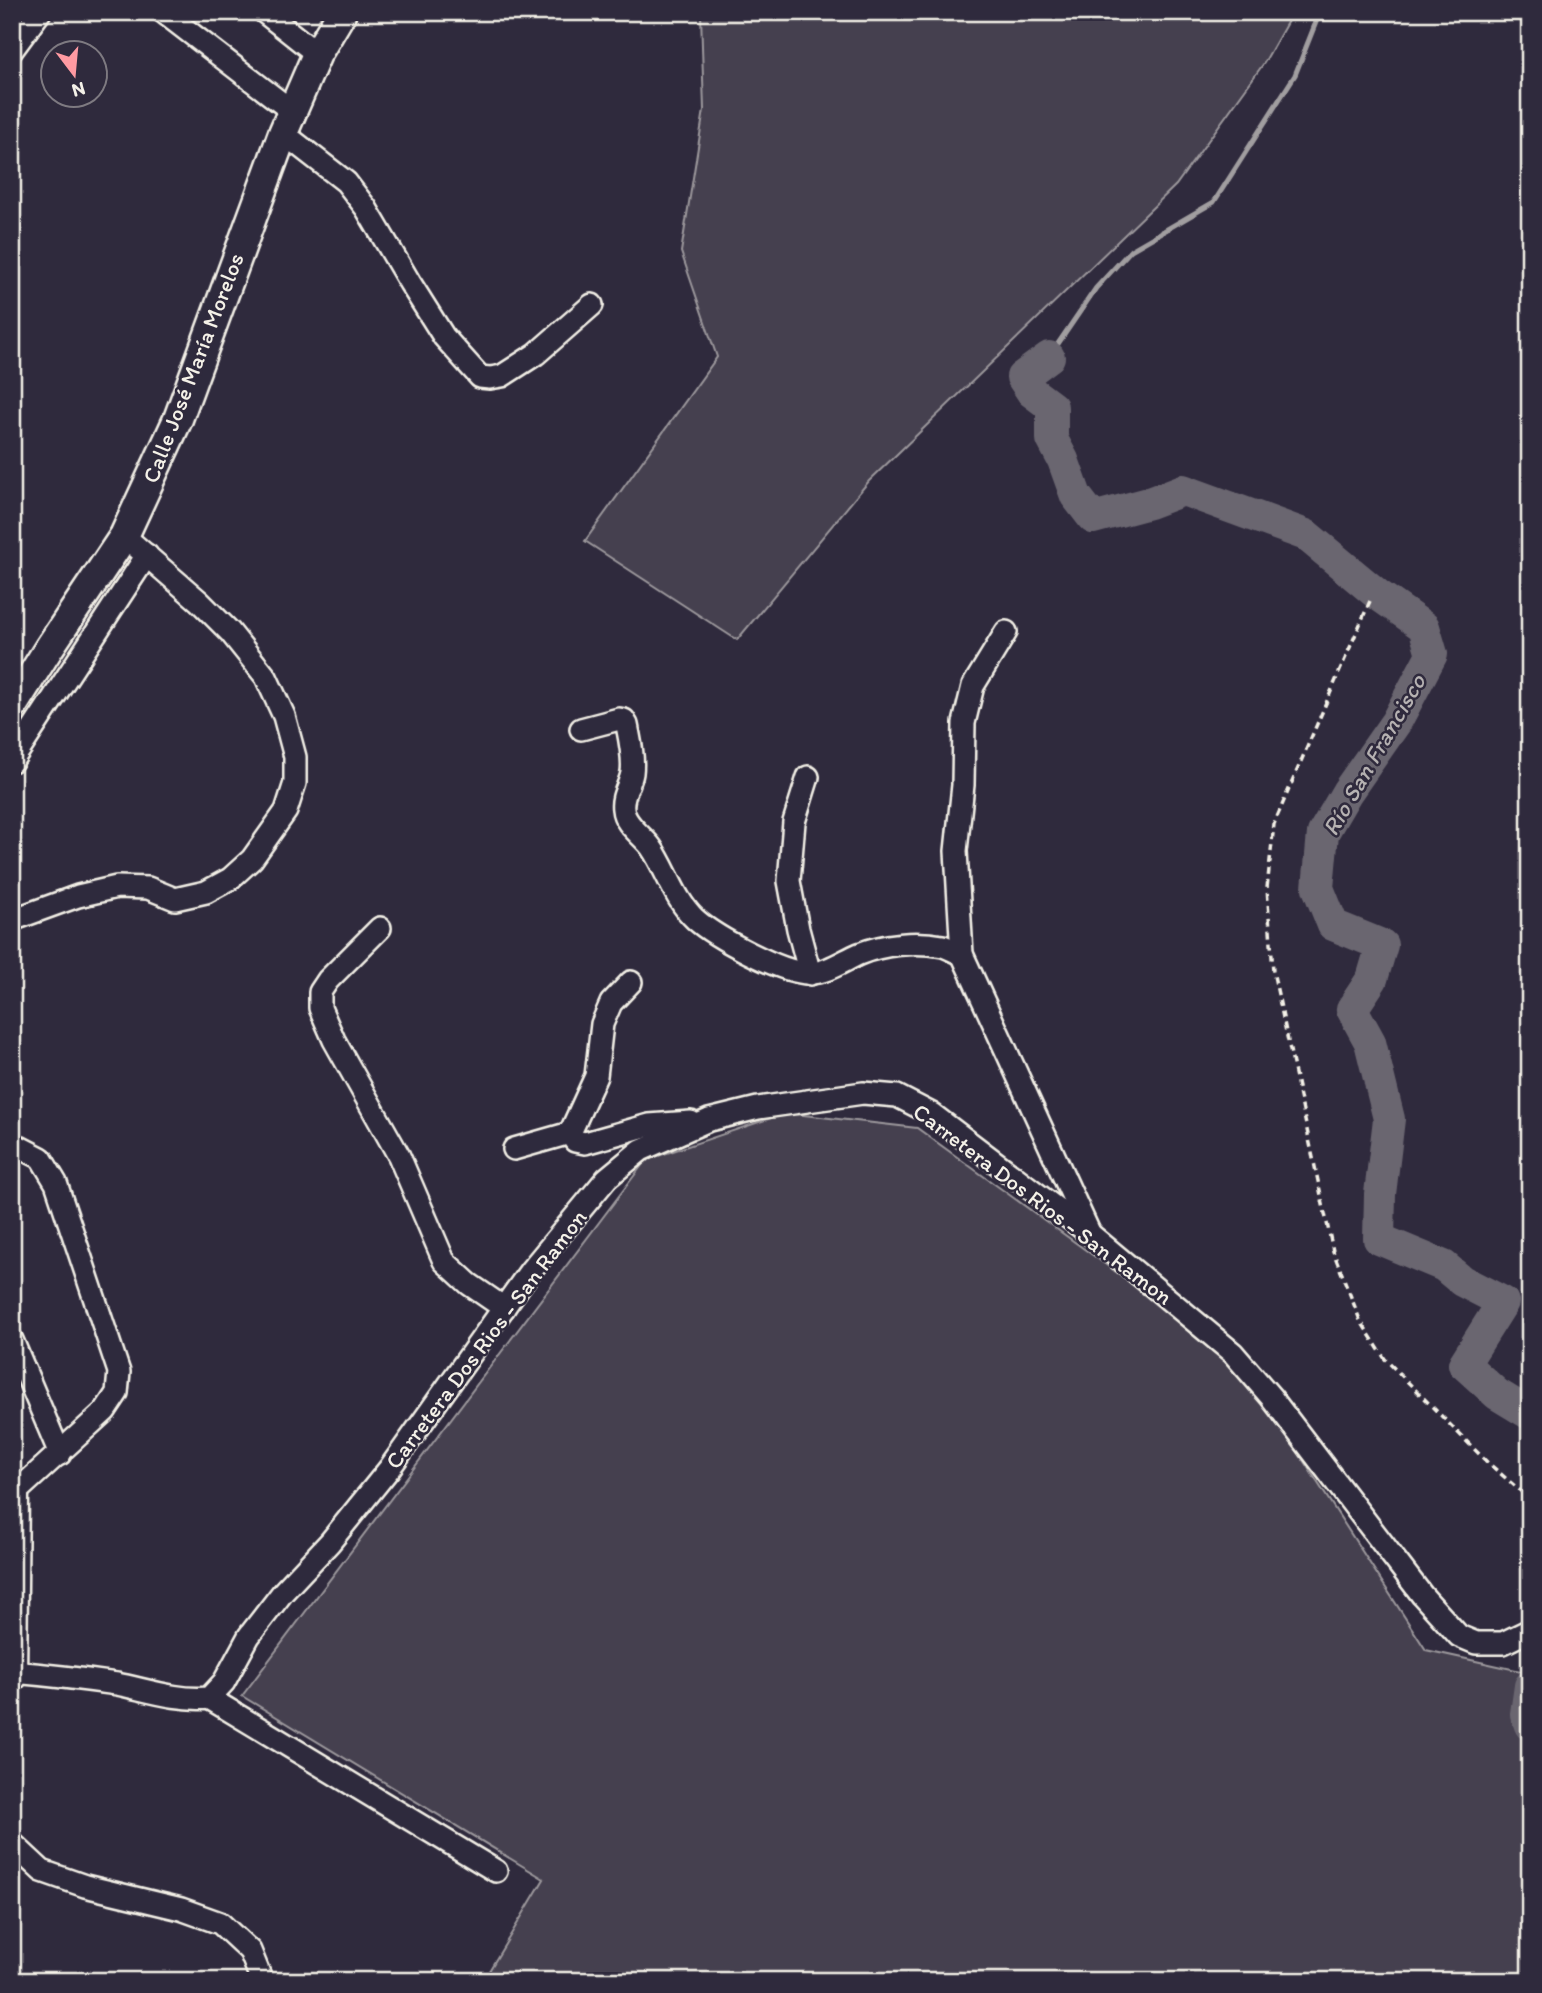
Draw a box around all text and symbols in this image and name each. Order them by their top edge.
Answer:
north arrow [38,38,108,108]
text: N [69,77,88,103]
street label: Calle José María Morelos [136,249,250,487]
water label: Río San Francisco [1316,668,1432,841]
street label: Carretera Dos Rios - San Ramon [908,1097,1178,1311]
street label: Carretera Dos Rios - San Ramon [379,1204,593,1474]

